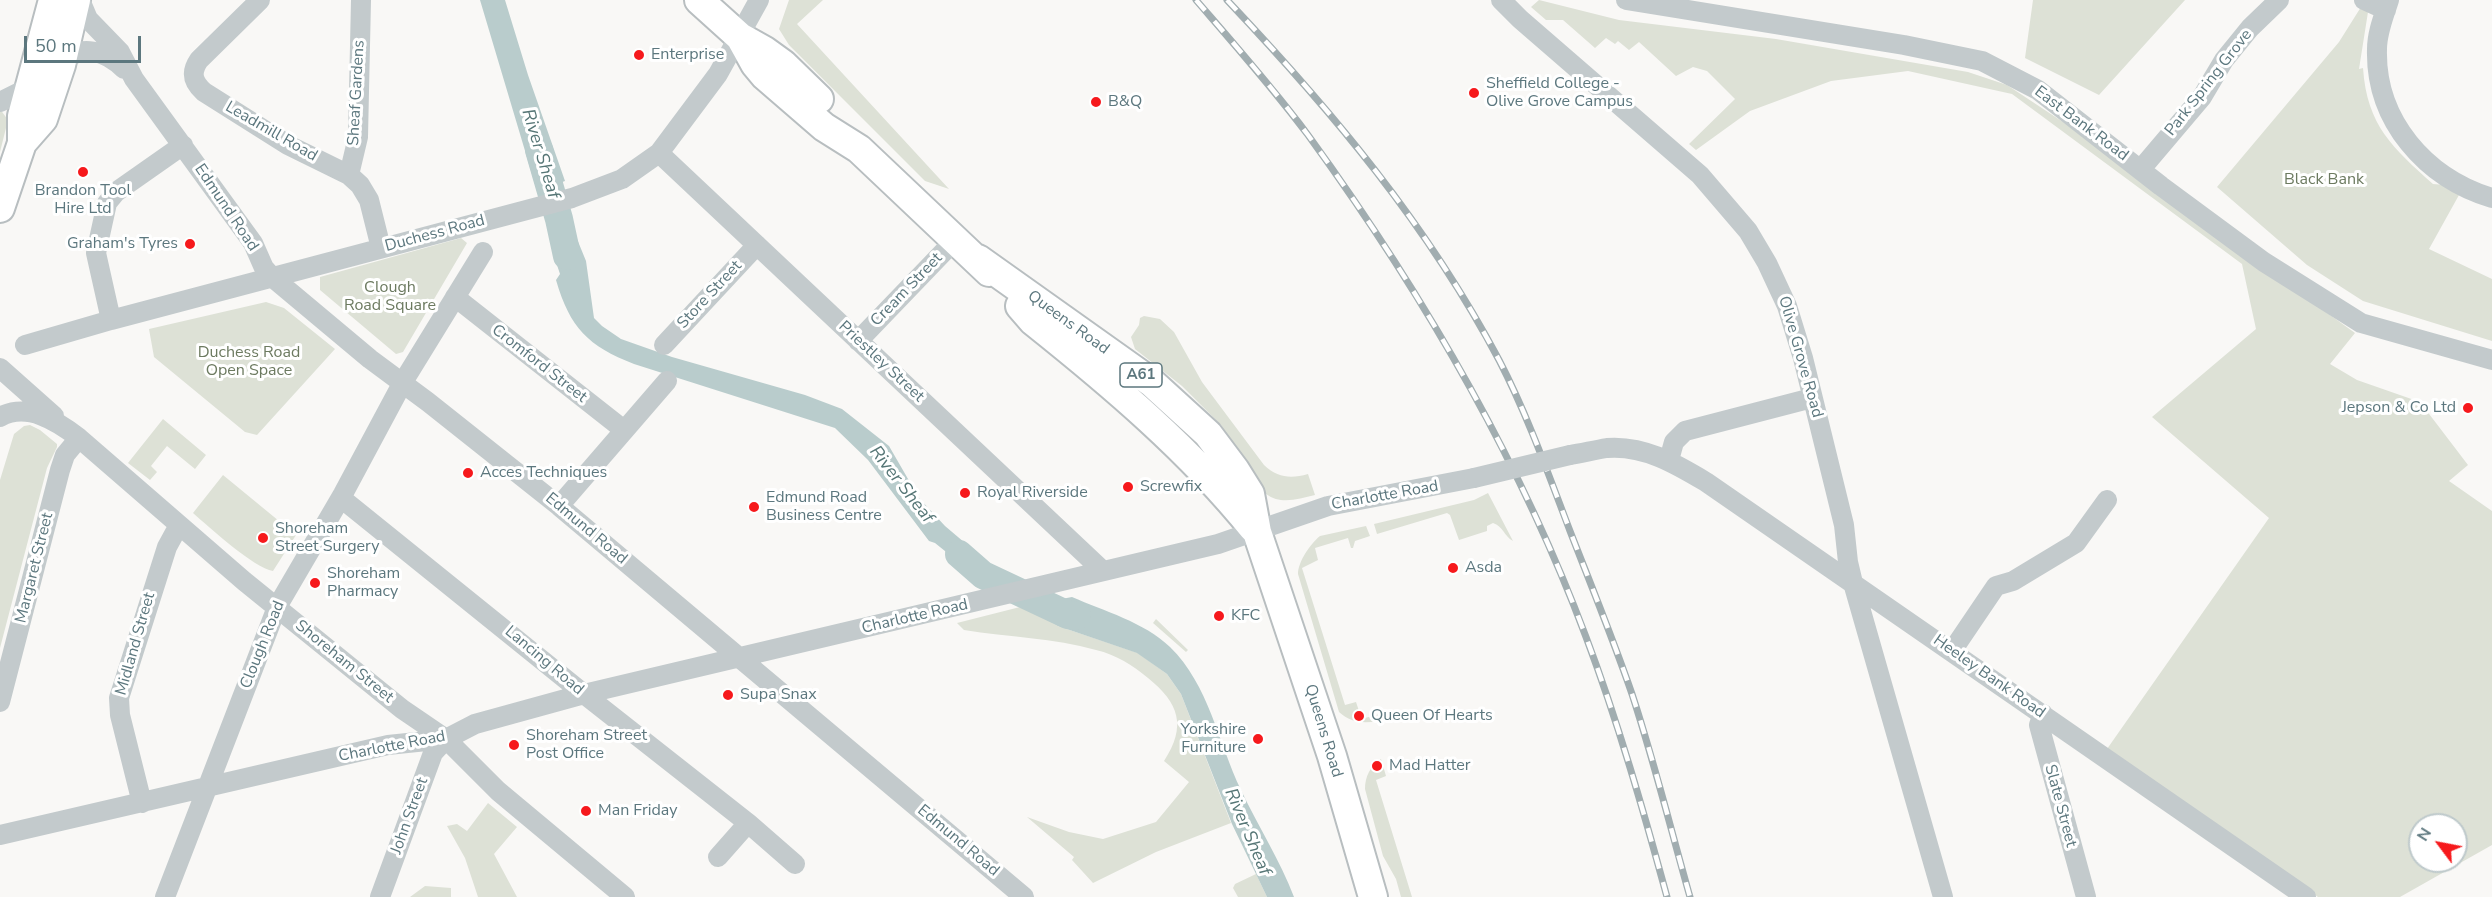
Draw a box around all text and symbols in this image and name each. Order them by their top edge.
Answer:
scale bar [27,24,144,62]
street label: Park Spring Grove [2161,26,2257,140]
text: 50 m [35,34,77,58]
street label: Sheaf Gardens [345,40,369,146]
place label: Enterprise [651,45,724,65]
marker: Enterprise [632,48,646,62]
place label: Sheffield College - Olive Grove Campus [1486,74,1633,112]
street label: East Bank Road [2030,82,2132,166]
marker: Sheffield College - Olive Grove Campus [1467,86,1481,100]
place label: B&Q [1108,92,1142,112]
marker: B&Q [1089,95,1103,109]
street label: Leadmill Road [222,98,320,166]
water label: River Sheaf [516,107,564,201]
street label: Edmund Road [190,161,262,255]
marker: Brandon Tool Hire Ltd [76,165,90,179]
park label: Black Bank [2284,170,2364,190]
place label: Brandon Tool Hire Ltd [35,181,131,219]
street label: Duchess Road [383,211,487,257]
place label: Graham's Tyres [67,234,178,254]
marker: Graham's Tyres [183,237,197,251]
street label: Cream Street [867,249,947,331]
street label: Store Street [674,257,746,333]
park label: Clough Road Square [344,278,436,316]
street label: Queens Road [1023,287,1113,359]
street label: Olive Grove Road [1773,294,1827,420]
street label: Priestley Street [834,317,928,407]
street label: Cromford Street [488,321,590,407]
park label: Duchess Road Open Space [198,343,300,381]
road number: A61 [1120,363,1162,387]
place label: Jepson & Co Ltd [2342,398,2456,418]
marker: Jepson & Co Ltd [2461,401,2475,415]
water label: River Sheaf [864,442,938,528]
place label: Acces Techniques [480,463,607,483]
marker: Acces Techniques [461,466,475,480]
place label: Screwfix [1140,477,1202,497]
street label: Charlotte Road [1330,477,1440,515]
marker: Screwfix [1121,480,1135,494]
place label: Royal Riverside [977,483,1088,503]
marker: Royal Riverside [958,486,972,500]
place label: Edmund Road Business Centre [766,488,882,526]
street label: Edmund Road [541,489,631,569]
marker: Edmund Road Business Centre [747,500,761,514]
street label: Margaret Street [12,511,58,625]
place label: Shoreham Street Surgery [275,519,380,557]
marker: Shoreham Street Surgery [256,531,270,545]
place label: Asda [1465,558,1502,578]
marker: Asda [1446,561,1460,575]
place label: Shoreham Pharmacy [327,564,400,602]
marker: Shoreham Pharmacy [308,576,322,590]
street label: Midland Street [112,590,160,698]
street label: Charlotte Road [860,595,970,639]
street label: Clough Road [237,598,289,692]
place label: KFC [1231,606,1260,626]
marker: KFC [1212,609,1226,623]
street label: Shoreham Street [291,616,397,708]
street label: Lancing Road [501,622,587,700]
street label: Heeley Bank Road [1929,631,2049,723]
street label: Queens Road [1300,682,1346,780]
place label: Supa Snax [740,685,817,705]
marker: Supa Snax [721,688,735,702]
place label: Queen Of Hearts [1371,706,1493,726]
marker: Queen Of Hearts [1352,709,1366,723]
place label: Yorkshire Furniture [1181,720,1246,758]
place label: Shoreham Street Post Office [526,726,647,764]
street label: Charlotte Road [337,727,447,767]
marker: Yorkshire Furniture [1251,732,1265,746]
marker: Shoreham Street Post Office [507,738,521,752]
place label: Mad Hatter [1389,756,1470,776]
marker: Mad Hatter [1370,759,1384,773]
street label: Slate Street [2040,763,2080,849]
street label: John Street [387,775,433,857]
water label: River Sheaf [1219,785,1275,879]
place label: Man Friday [598,801,677,821]
street label: Edmund Road [913,801,1003,881]
marker: Man Friday [579,804,593,818]
north arrow [2408,813,2468,873]
text: N [2412,824,2437,845]

